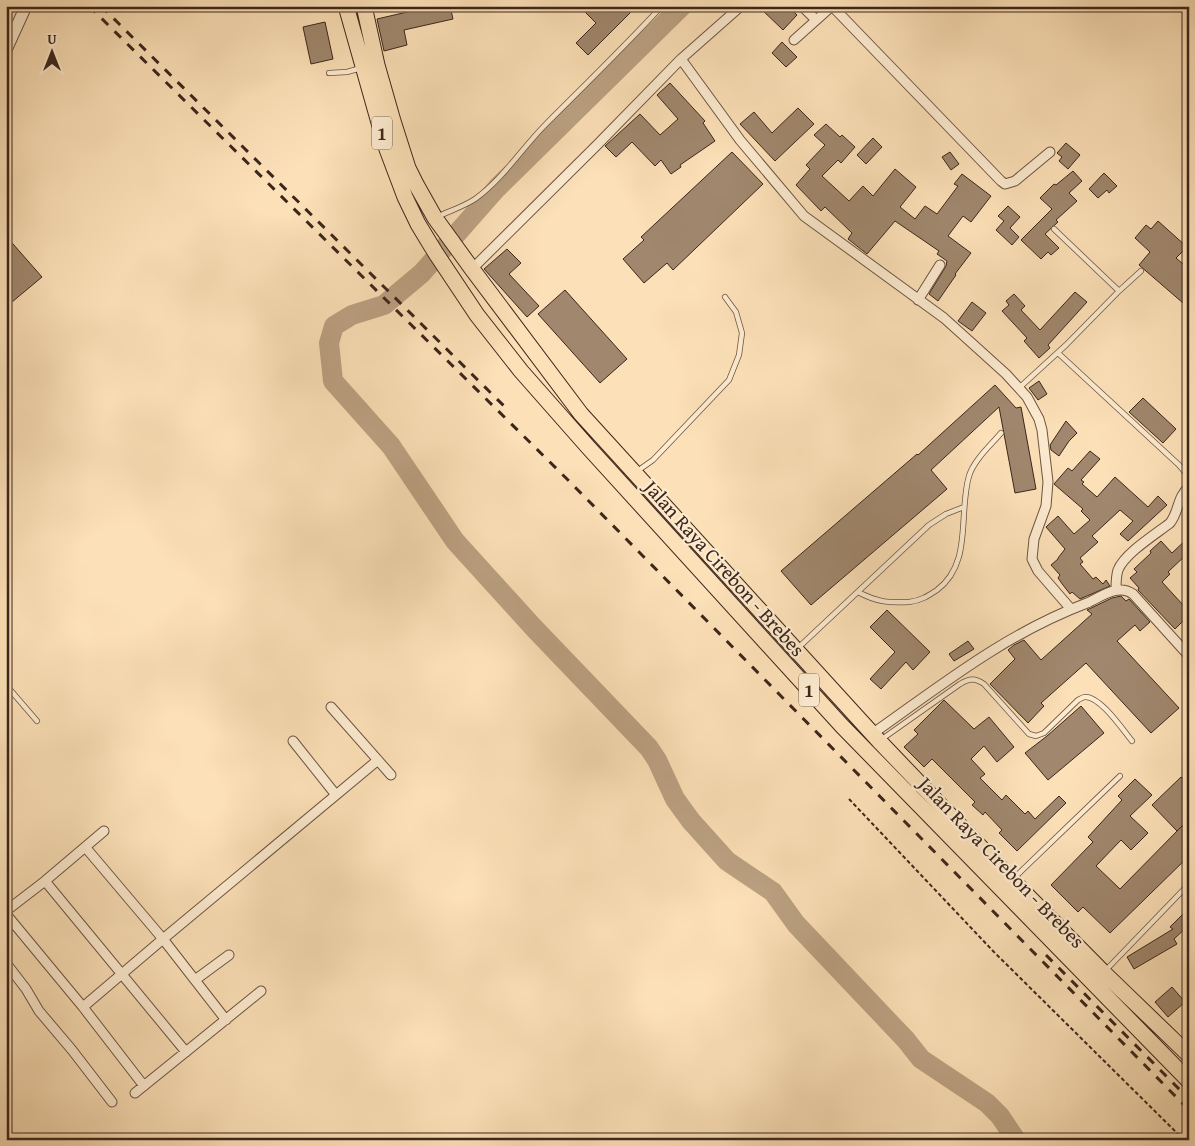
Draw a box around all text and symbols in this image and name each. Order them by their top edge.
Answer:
north arrow [28,28,78,78]
text: U [47,29,57,49]
road number: 1 [372,116,392,150]
street label: Jalan Raya Cirebon - Brebes [636,471,812,663]
road number: 1 [799,674,819,706]
street label: Jalan Raya Cirebon - Brebes [910,768,1092,954]

